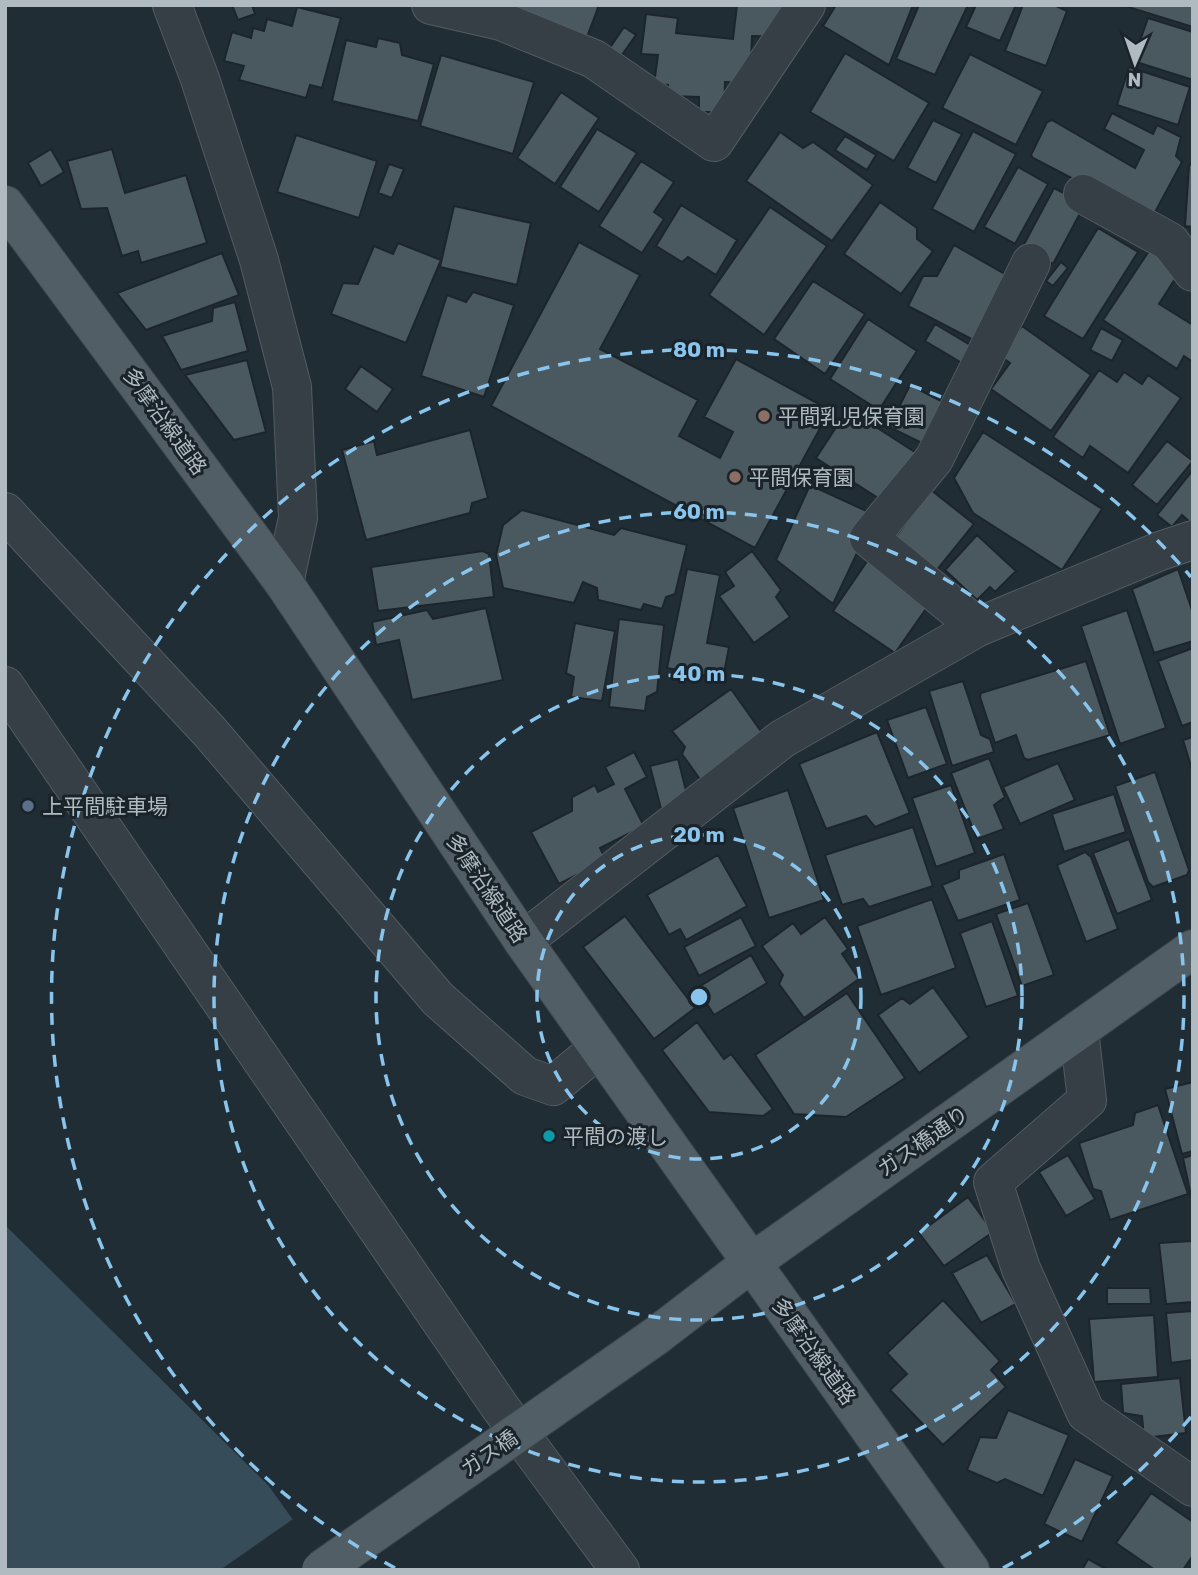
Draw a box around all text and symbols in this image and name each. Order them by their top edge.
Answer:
north arrow [1100,28,1170,98]
text: N [1127,68,1142,91]
text: 80 m [673,337,725,362]
street label: 多摩沿線道路 [118,363,212,479]
place label: 平間乳児保育園 [778,404,925,429]
marker: 平間乳児保育園 [756,408,772,424]
place label: 平間保育園 [749,465,854,490]
marker: 平間保育園 [727,469,743,485]
text: 60 m [673,499,725,524]
text: 40 m [673,661,725,686]
place label: 上平間駐車場 [42,794,168,819]
marker: 上平間駐車場 [20,798,36,814]
text: 20 m [673,822,725,847]
street label: 多摩沿線道路 [441,829,533,947]
centre of rings [687,985,711,1009]
street label: ガス橋通り [873,1101,973,1181]
place label: 平間の渡し [563,1124,668,1149]
marker: 平間の渡し [541,1128,557,1144]
street label: 多摩沿線道路 [767,1293,861,1409]
street label: ガス橋 [456,1425,522,1481]

